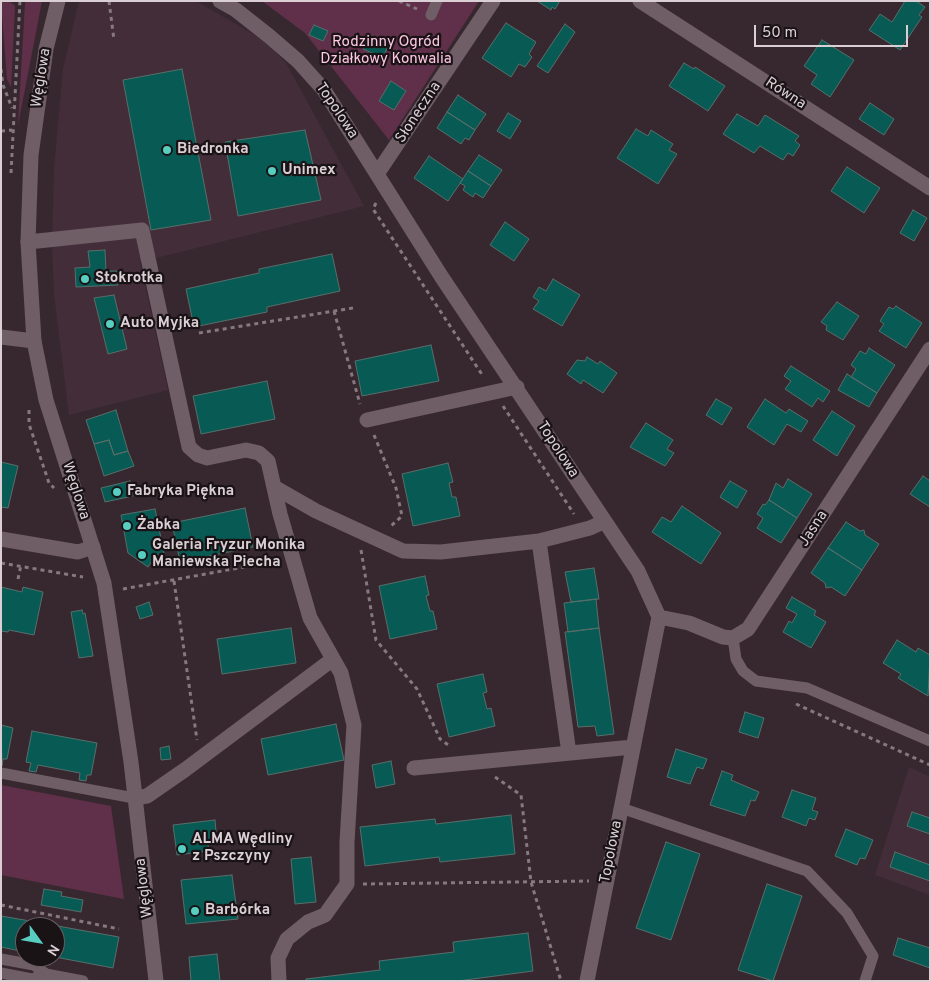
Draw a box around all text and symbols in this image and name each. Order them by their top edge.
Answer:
scale bar [756,15,910,47]
text: 50 m [762,24,797,43]
park label: Rodzinny Ogród Działkowy Konwalia [320,34,452,69]
street label: Węglowa [28,47,56,109]
street label: Równa [761,74,809,114]
street label: Słoneczna [393,79,445,147]
street label: Topolowa [311,80,361,142]
place label: Biedronka [177,141,249,159]
marker: Biedronka [161,144,173,156]
place label: Unimex [282,162,336,180]
marker: Unimex [266,165,278,177]
place label: Stokrotka [95,270,163,288]
marker: Stokrotka [79,273,91,285]
place label: Auto Myjka [120,315,199,333]
marker: Auto Myjka [104,318,116,330]
street label: Topolowa [532,419,582,481]
street label: Węglowa [57,460,93,522]
place label: Fabryka Piękna [127,483,234,501]
marker: Fabryka Piękna [111,486,123,498]
street label: Jasna [796,508,832,550]
place label: Żabka [137,517,180,535]
marker: Żabka [121,520,133,532]
place label: Galeria Fryzur Monika Maniewska Piecha [152,537,305,572]
marker: Galeria Fryzur Monika Maniewska Piecha [136,549,148,561]
street label: Topolowa [597,819,627,885]
place label: ALMA Wędliny z Pszczyny [192,831,293,866]
marker: ALMA Wędliny z Pszczyny [176,843,188,855]
street label: Węglowa [132,857,158,919]
place label: Barbórka [205,902,270,920]
marker: Barbórka [189,905,201,917]
north arrow [15,917,65,967]
text: N [42,941,62,958]

